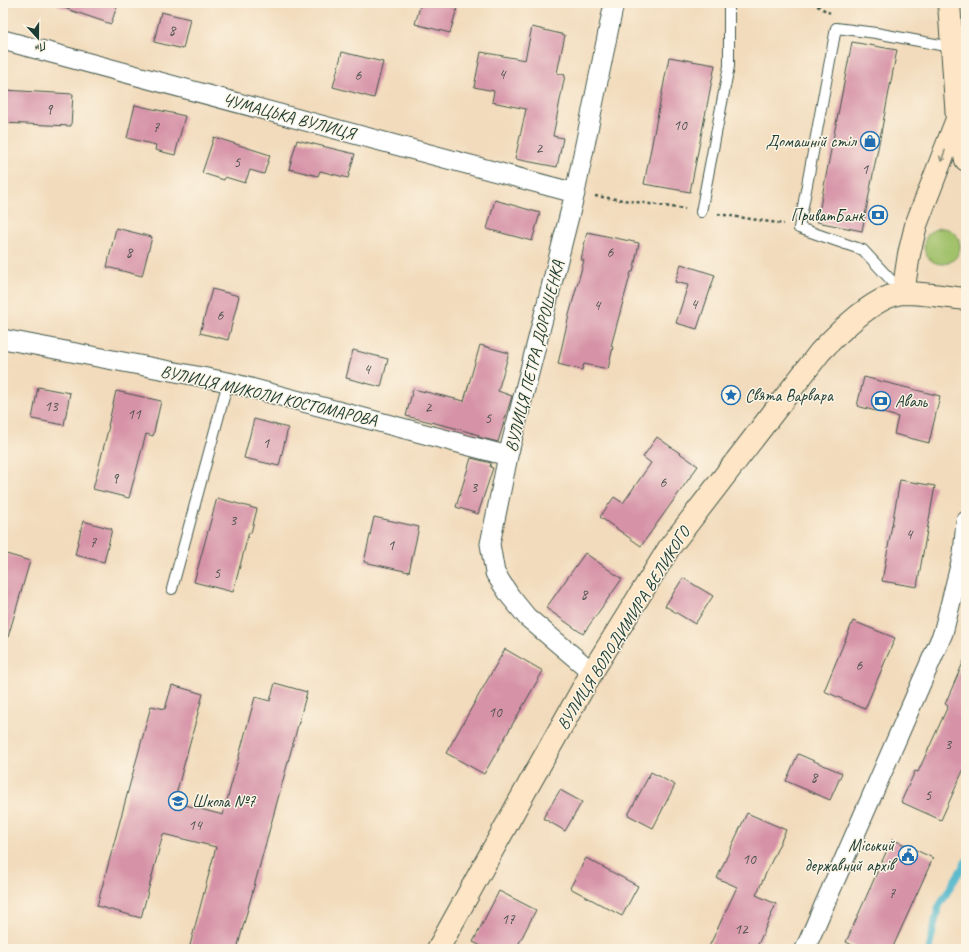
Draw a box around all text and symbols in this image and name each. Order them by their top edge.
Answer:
north arrow [18,18,58,58]
house number: 8 [169,21,177,40]
text: Пн [33,39,49,56]
house number: 4 [499,65,507,84]
house number: 6 [355,66,363,85]
street label: ЧУМАЦЬКА ВУЛИЦЯ [220,89,360,145]
house number: 9 [46,100,54,119]
house number: 10 [673,116,688,135]
house number: 7 [153,118,161,137]
shop icon: Домашній стіл [859,130,881,152]
place label: Домашній стіл [766,131,857,152]
house number: 2 [536,139,544,158]
one-way arrow [938,149,946,161]
house number: 5 [234,153,242,172]
house number: 1 [862,160,870,179]
bank icon: ПриватБанк [867,204,889,226]
place label: ПриватБанк [791,205,866,226]
house number: 8 [126,243,134,262]
house number: 6 [607,243,615,262]
street label: ВУЛИЦЯ ПЕТРА ДОРОШЕНКА [501,258,569,454]
house number: 4 [691,295,699,314]
house number: 4 [594,296,602,315]
house number: 6 [217,306,225,325]
street label: ВУЛИЦЯ МИКОЛИ КОСТОМАРОВА [159,360,380,431]
house number: 4 [364,360,372,379]
place icon: Свята Варвара [720,384,742,406]
place label: Свята Варвара [745,385,834,406]
bank icon: Аваль [870,390,892,412]
place label: Аваль [895,391,929,412]
house number: 13 [44,397,59,416]
house number: 2 [425,398,433,417]
house number: 11 [127,405,142,424]
house number: 5 [485,409,493,428]
house number: 1 [263,434,271,453]
house number: 9 [112,469,120,488]
house number: 6 [660,473,668,492]
house number: 3 [471,478,479,497]
house number: 3 [230,511,238,530]
street label: ВУЛИЦЯ ВОЛОДИМИРА ВЕЛИКОГО [552,522,695,734]
house number: 4 [906,525,914,544]
house number: 7 [90,533,98,552]
house number: 1 [388,536,396,555]
house number: 5 [214,564,222,583]
house number: 8 [581,585,589,604]
house number: 6 [856,656,864,675]
house number: 10 [488,703,503,722]
house number: 3 [945,735,953,754]
house number: 8 [811,768,819,787]
house number: 5 [925,786,933,805]
school or university icon: Школа №7 [167,790,189,812]
place label: Школа №7 [192,791,257,812]
house number: 14 [188,816,203,835]
place label: Міський державний архів [804,835,898,876]
public building icon: Міський державний архів [897,844,919,866]
house number: 10 [742,850,757,869]
house number: 7 [889,884,897,903]
house number: 17 [501,910,516,929]
house number: 12 [734,920,749,939]

